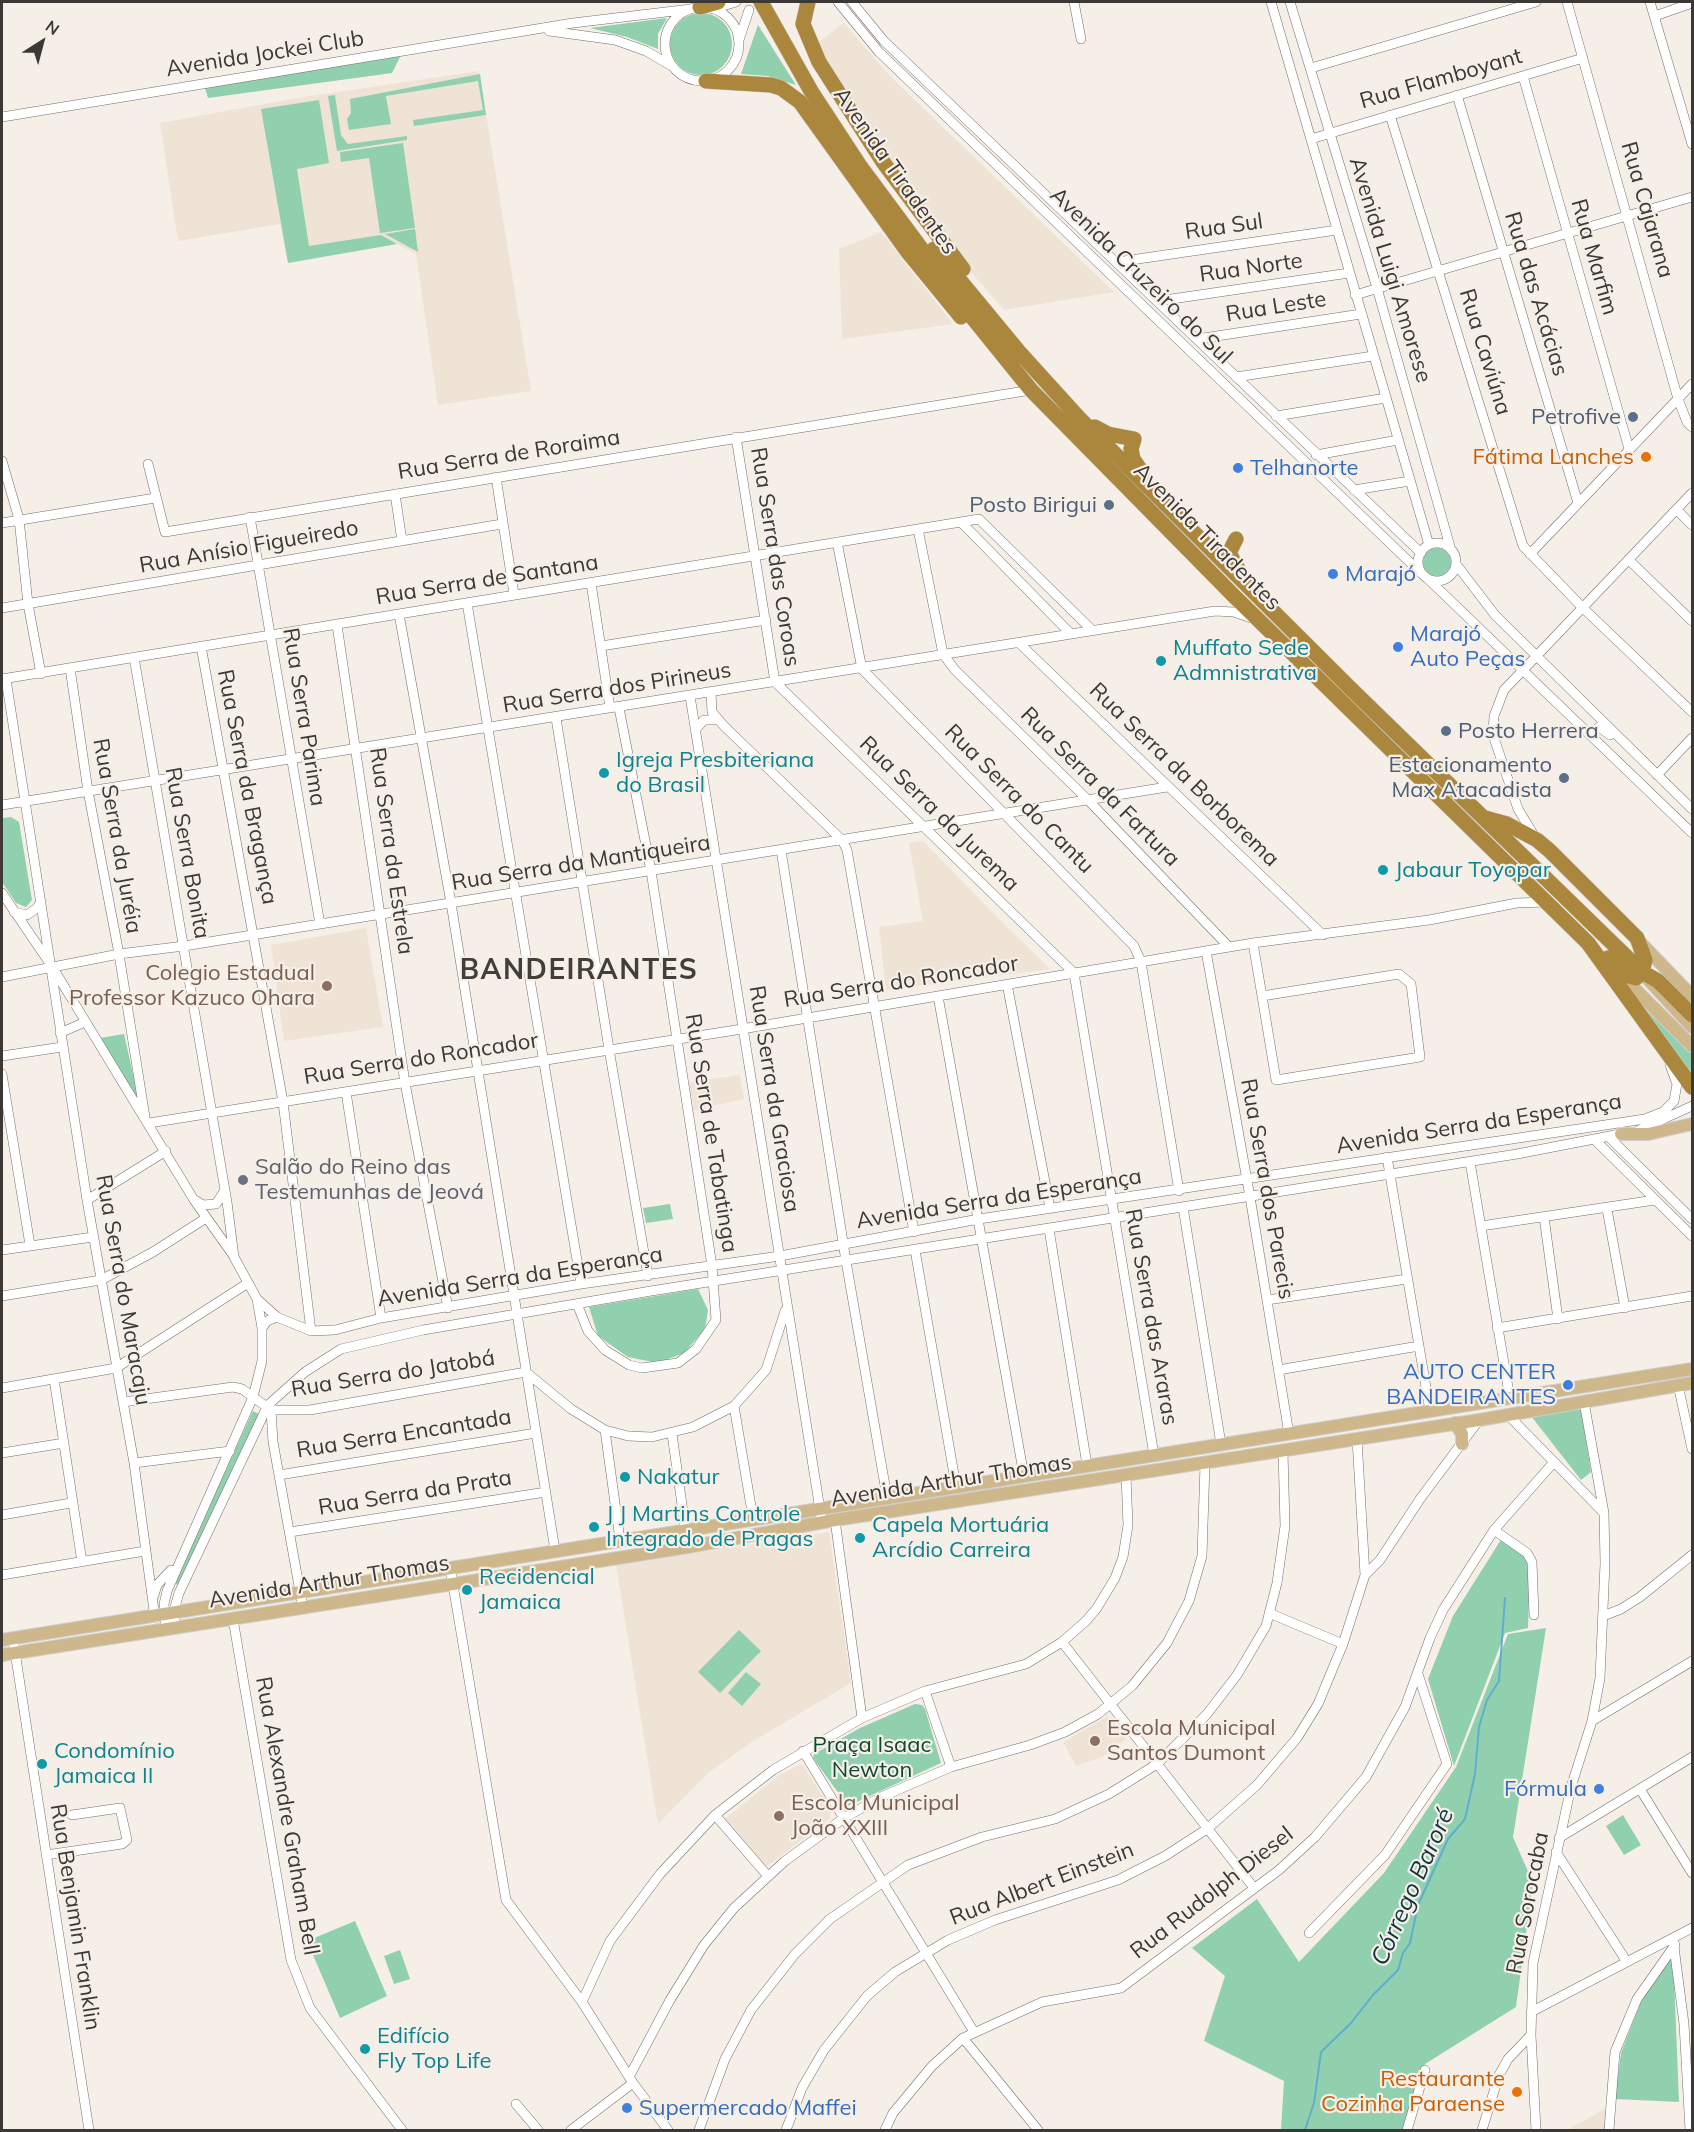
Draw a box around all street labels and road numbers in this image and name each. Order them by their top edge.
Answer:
street label: Avenida Jockei Club [164,25,366,83]
street label: Rua Flamboyant [1357,43,1525,115]
street label: Avenida Tiradentes [828,83,962,259]
street label: Rua Cajarana [1615,139,1679,281]
street label: Avenida Luigi Amorese [1343,154,1437,386]
street label: Avenida Cruzeiro do Sul [1045,182,1237,370]
street label: Rua Marfim [1565,196,1623,318]
street label: Rua Sul [1183,208,1265,246]
street label: Rua das Acácias [1498,209,1574,379]
street label: Rua Norte [1198,248,1304,288]
street label: Rua Leste [1224,286,1328,328]
street label: Rua Caviúna [1453,286,1517,418]
street label: Rua Serra de Roraima [396,424,622,486]
street label: Rua Serra das Coroas [745,445,805,669]
street label: Avenida Tiradentes [1128,458,1286,616]
street label: Rua Anísio Figueiredo [137,515,361,579]
street label: Rua Serra de Santana [374,549,600,611]
street label: Rua Serra Parima [277,626,331,808]
street label: Rua Serra dos Pirineus [501,657,733,719]
street label: Rua Serra da Bragança [211,667,283,907]
street label: Rua Serra da Borborema [1084,678,1284,872]
street label: Rua Serra da Fartura [1015,702,1185,872]
street label: Rua Serra do Cantu [939,719,1099,879]
street label: Rua Serra da Jurema [854,731,1024,897]
street label: Rua Serra da Juréia [87,736,147,936]
street label: Rua Serra da Estrela [363,746,419,956]
street label: Rua Serra Bonita [159,765,215,941]
street label: Rua Serra da Mantiqueira [450,830,712,896]
street label: Rua Serra do Roncador [782,950,1020,1014]
street label: Rua Serra da Graciosa [743,984,805,1214]
street label: Rua Serra de Tabatinga [679,1012,743,1254]
street label: Rua Serra do Roncador [302,1027,540,1091]
street label: Rua Serra dos Parecis [1235,1077,1299,1301]
street label: Avenida Serra da Esperança [1334,1088,1624,1160]
street label: Avenida Serra da Esperança [854,1163,1144,1235]
street label: Rua Serra do Maracaju [90,1173,156,1407]
street label: Rua Serra das Araras [1119,1207,1183,1427]
street label: Avenida Serra da Esperança [375,1241,665,1313]
street label: Rua Serra do Jatobá [289,1345,497,1403]
street label: Rua Serra Encantada [295,1404,513,1464]
street label: Avenida Arthur Thomas [829,1449,1073,1513]
street label: Rua Serra da Prata [316,1465,514,1521]
street label: Avenida Arthur Thomas [207,1550,451,1614]
street label: Rua Alexandre Graham Bell [249,1675,325,1957]
street label: Rua Benjamin Franklin [44,1802,106,2032]
street label: Rua Rudolph Diesel [1125,1821,1299,1965]
street label: Rua Sorocaba [1501,1830,1555,1976]
street label: Rua Albert Einstein [946,1837,1138,1931]

